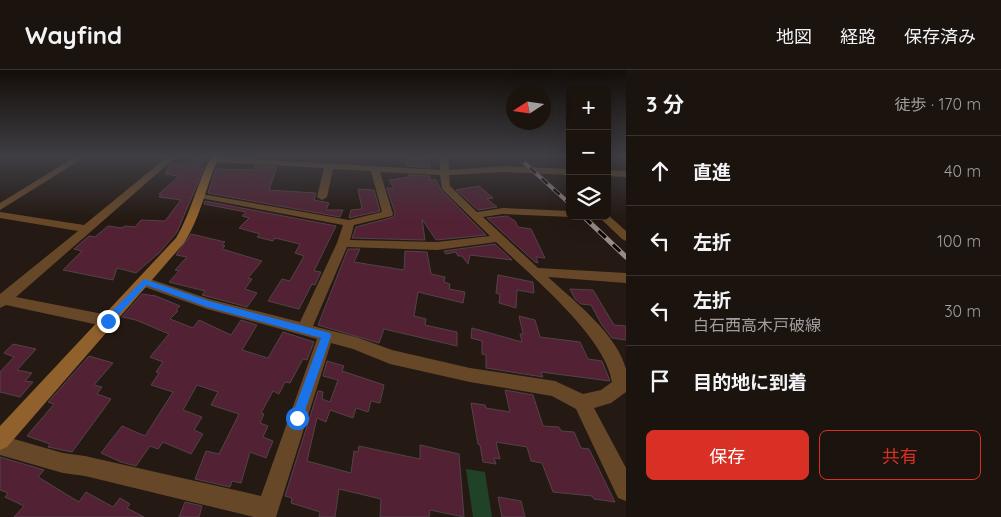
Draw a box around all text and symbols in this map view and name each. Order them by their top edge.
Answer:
text: Wayfind [25,20,122,50]
text: 地図 [776,25,812,48]
text: 経路 [840,25,876,48]
text: 保存済み [904,25,976,48]
north arrow [506,85,551,130]
map controls [566,85,611,220]
button: + [566,85,611,130]
text: 3 分 [646,91,684,117]
text: 徒歩 · 170 m [895,94,981,114]
button: − [566,130,611,175]
icon: ahead [646,157,674,185]
text: 直進 [693,160,731,184]
text: 40 m [944,161,981,181]
button: layers [566,175,611,220]
icon: left [646,227,674,255]
text: 左折 [693,230,731,254]
text: 100 m [937,231,981,251]
text: 左折 [693,288,731,312]
icon: left [646,297,674,325]
text: 30 m [944,301,981,321]
route end [97,310,120,333]
text: 白石西高木戸破線 [693,315,821,335]
icon: arrive [646,367,674,395]
text: 目的地に到着 [693,370,807,394]
route start [286,407,309,430]
button: 保存 [646,430,809,480]
button: 共有 [819,430,981,480]

